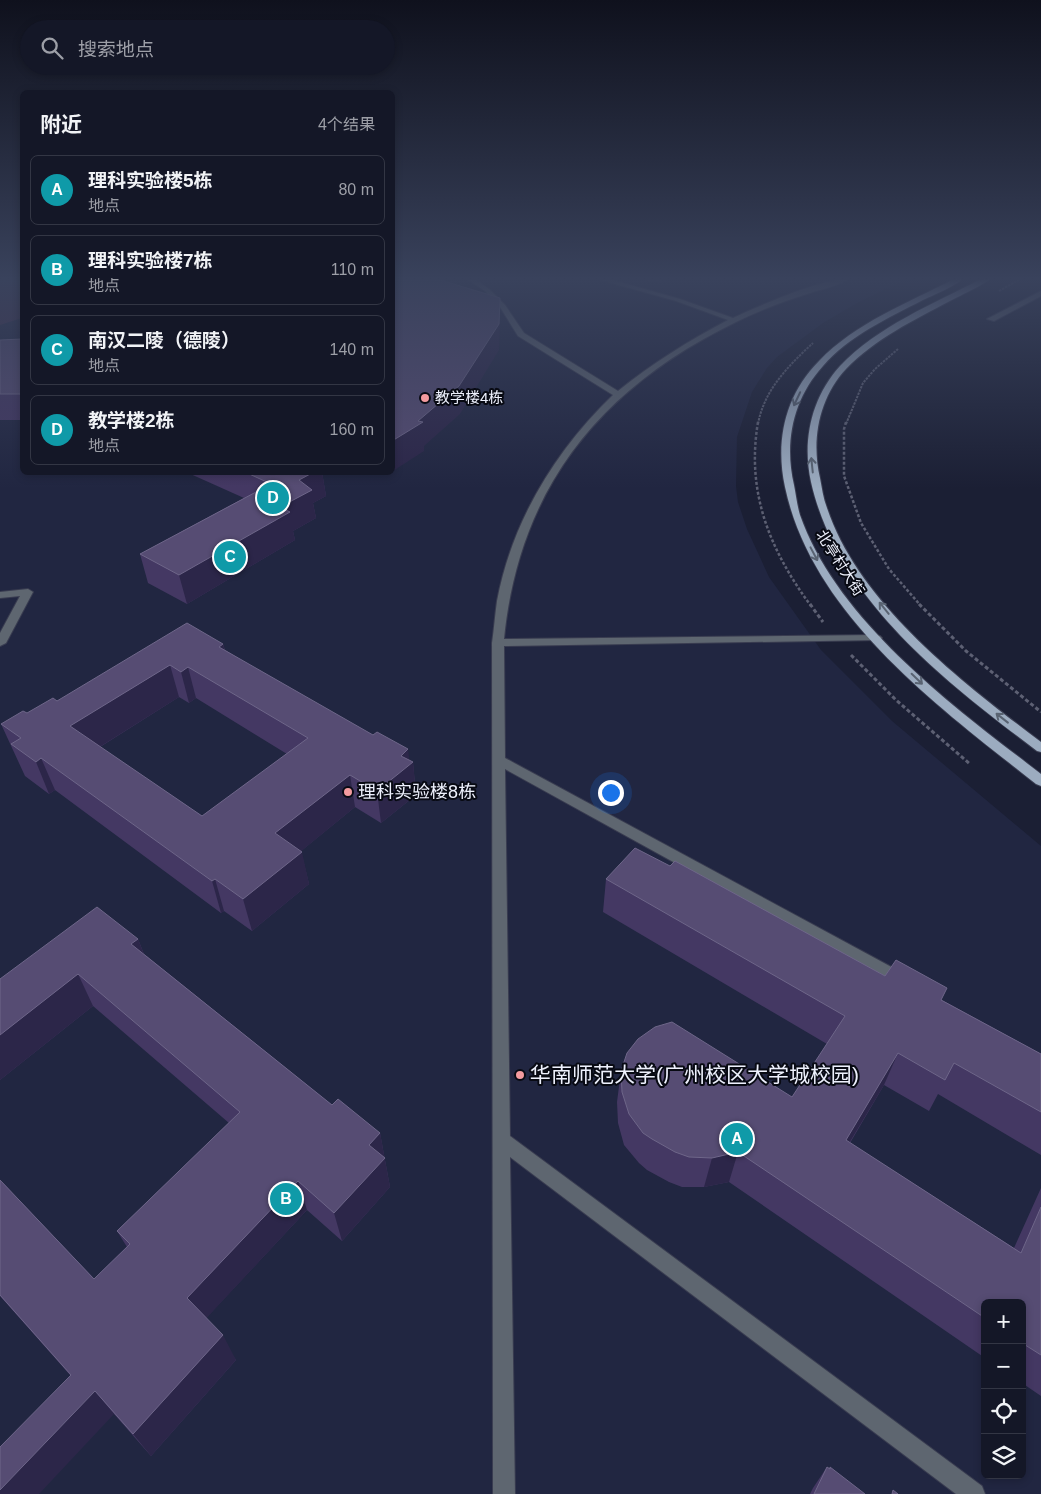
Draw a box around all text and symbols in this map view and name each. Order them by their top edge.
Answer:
search box [20,20,395,75]
icon: search [38,34,66,62]
text: 搜索地点 [78,39,154,60]
text: 附近 [40,113,82,136]
text: 4个结果 [318,116,375,133]
text: 理科实验楼5栋 [88,170,213,191]
text: A [51,181,63,198]
text: 80 m [338,181,374,198]
text: 地点 [88,197,120,214]
text: 理科实验楼7栋 [88,250,213,271]
text: B [51,261,63,278]
text: 110 m [331,261,374,278]
text: 地点 [88,277,120,294]
text: 南汉二陵（德陵） [88,330,240,351]
text: C [51,341,63,358]
text: 140 m [330,341,374,358]
text: 地点 [88,357,120,374]
place label: 教学楼4栋 [435,389,503,406]
one-way arrow [792,391,801,406]
marker: 教学楼4栋 [419,392,431,404]
text: 教学楼2栋 [88,410,175,431]
text: D [51,421,63,438]
text: 160 m [330,421,374,438]
text: 地点 [88,437,120,454]
one-way arrow [807,457,817,473]
pin: D [257,479,289,517]
street label: 北亭村大街 [813,527,868,599]
pin: C [214,538,246,576]
one-way arrow [810,546,819,561]
one-way arrow [878,602,889,615]
one-way arrow [911,673,923,685]
one-way arrow [996,713,1009,724]
your location [598,780,624,806]
place label: 理科实验楼8栋 [358,782,476,802]
marker: 理科实验楼8栋 [342,786,354,798]
place label: 华南师范大学(广州校区大学城校园) [530,1063,859,1086]
marker: 华南师范大学(广州校区大学城校园) [514,1069,526,1081]
pin: A [721,1120,753,1158]
pin: B [270,1180,302,1218]
map controls [981,1299,1026,1479]
button: + [981,1299,1026,1344]
button: − [981,1344,1026,1389]
button: locate [981,1389,1026,1434]
button: layers [981,1434,1026,1479]

